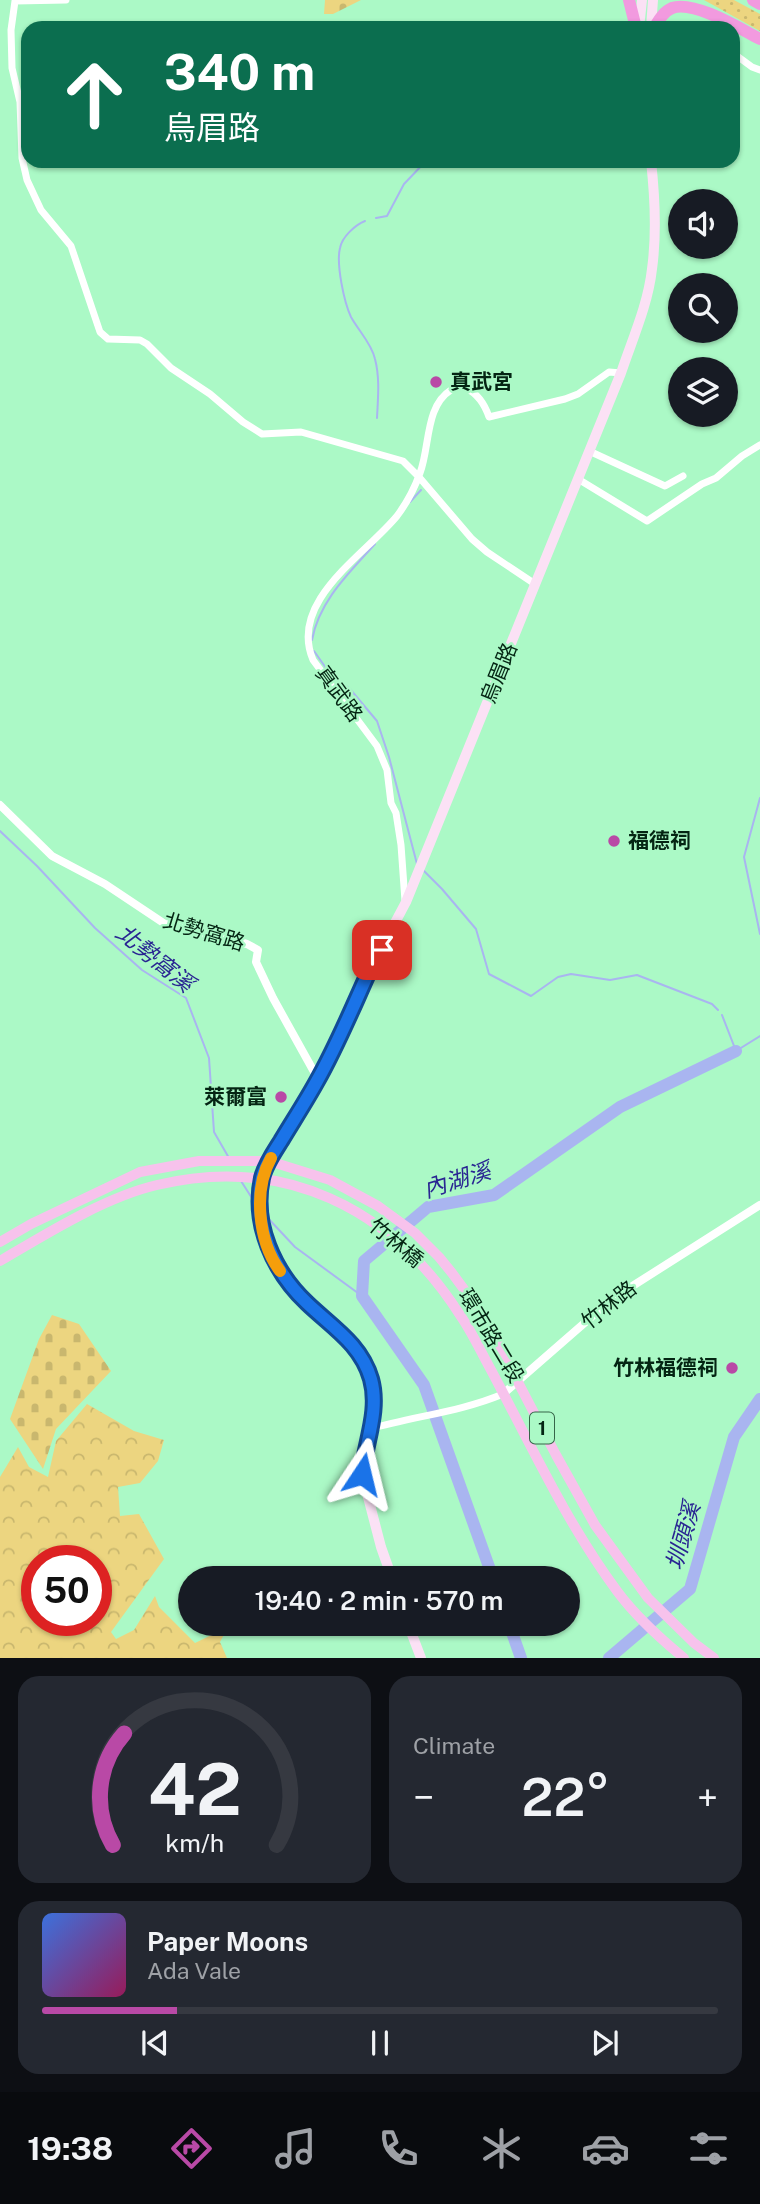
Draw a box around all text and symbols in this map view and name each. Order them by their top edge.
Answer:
text: 340 m [164,43,315,101]
icon: ahead [49,49,140,140]
text: 烏眉路 [164,109,260,146]
map controls [668,189,738,427]
button: sound [668,189,738,259]
button: search [668,273,738,343]
button: layers [668,357,738,427]
place label: 真武宮 [450,369,513,394]
marker: 真武宮 [428,374,444,390]
street label: 烏眉路 [475,639,522,707]
street label: 真武路 [311,661,368,727]
place label: 福德祠 [628,828,691,853]
marker: 福德祠 [606,833,622,849]
street label: 北勢窩路 [160,907,248,956]
water label: 北勢窩溪 [111,918,202,999]
pin [352,920,412,980]
icon: arrive [363,931,401,969]
place label: 萊爾富 [204,1084,267,1109]
marker: 萊爾富 [273,1089,289,1105]
water label: 內湖溪 [420,1156,497,1203]
street label: 竹林橋 [364,1213,428,1272]
street label: 竹林路 [576,1275,641,1334]
street label: 環市路二段 [454,1284,529,1387]
place label: 竹林福德祠 [613,1355,718,1380]
marker: 竹林福德祠 [724,1360,740,1376]
road number: 1 [530,1412,554,1444]
position arrow [325,1437,399,1511]
water label: 圳頭溪 [660,1496,706,1573]
speed limit sign: 50 [21,1545,112,1636]
text: 19:40 · 2 min · 570 m [254,1585,504,1616]
text: Climate [413,1732,495,1759]
text: 42 [148,1747,241,1832]
text: 22° [521,1767,610,1828]
text: − [413,1775,434,1820]
text: + [697,1775,718,1820]
text: km/h [165,1828,224,1858]
text: Paper Moons [147,1926,308,1957]
text: Ada Vale [147,1957,241,1984]
icon: previous [136,2024,174,2062]
icon: pause [361,2024,399,2062]
icon: next [586,2024,624,2062]
icon: directions [167,2124,216,2173]
icon: music [271,2124,320,2173]
icon: phone [374,2124,423,2173]
icon: climate [477,2124,526,2173]
icon: car [581,2124,630,2173]
icon: filters [684,2124,733,2173]
text: 19:38 [27,2130,113,2167]

